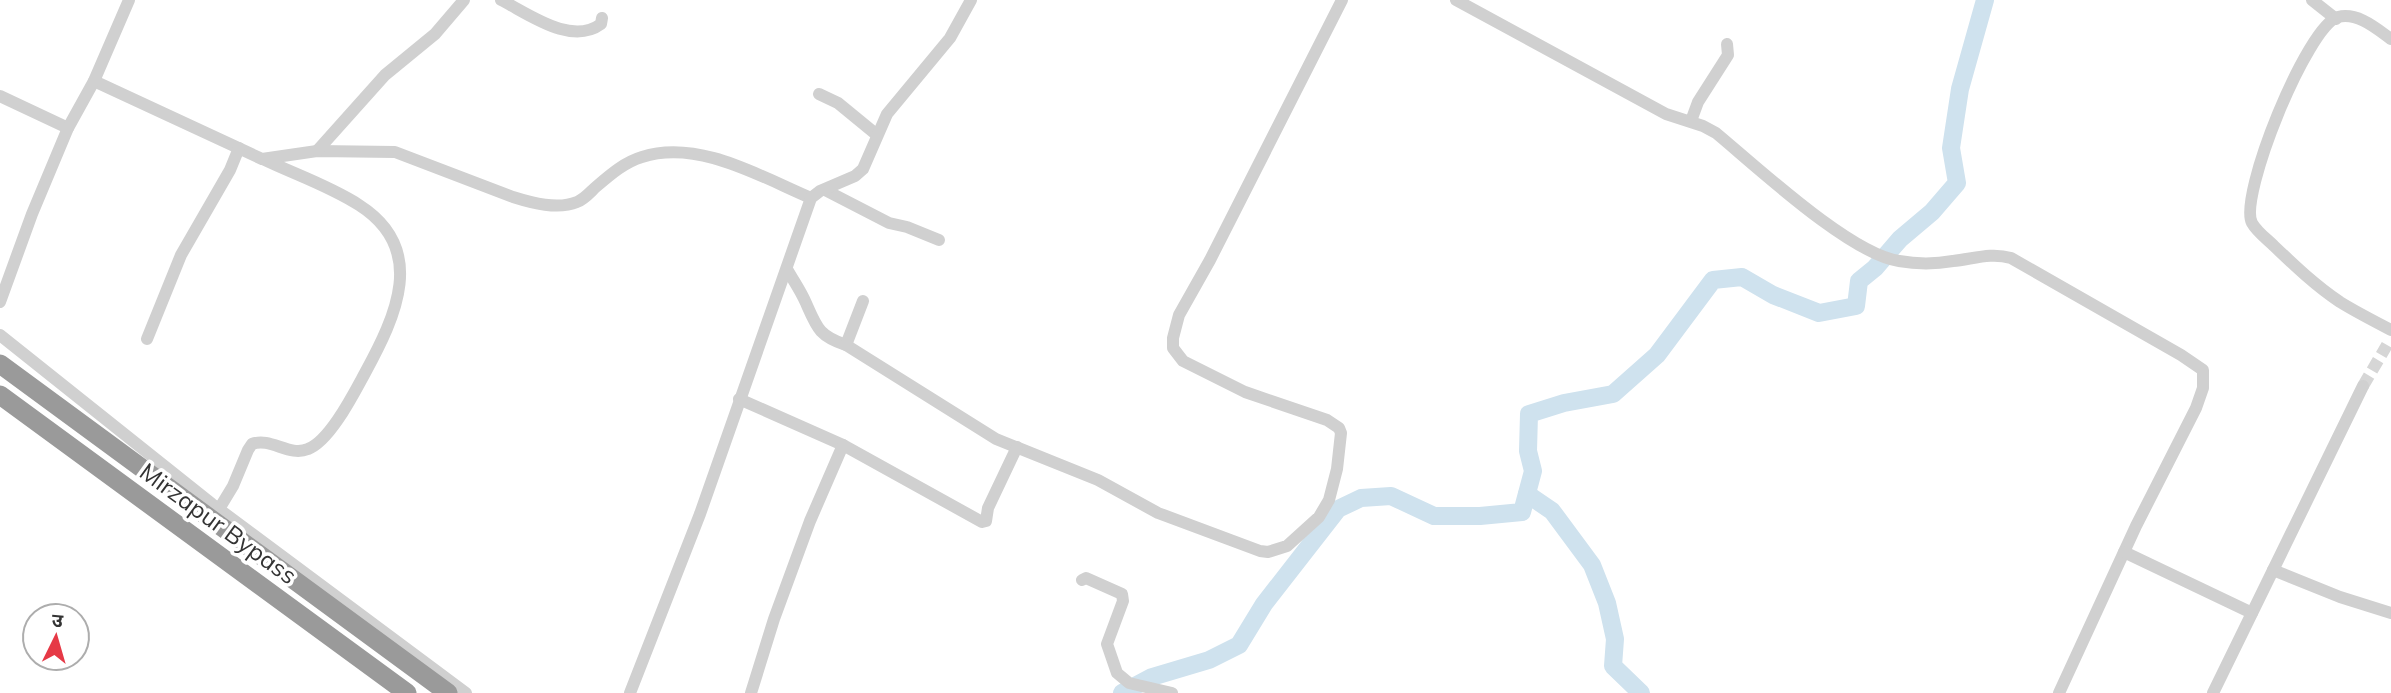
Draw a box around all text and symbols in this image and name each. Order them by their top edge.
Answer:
street label: Mirzapur Bypass [134,456,303,590]
north arrow [21,602,91,672]
text: उ [51,608,65,633]

